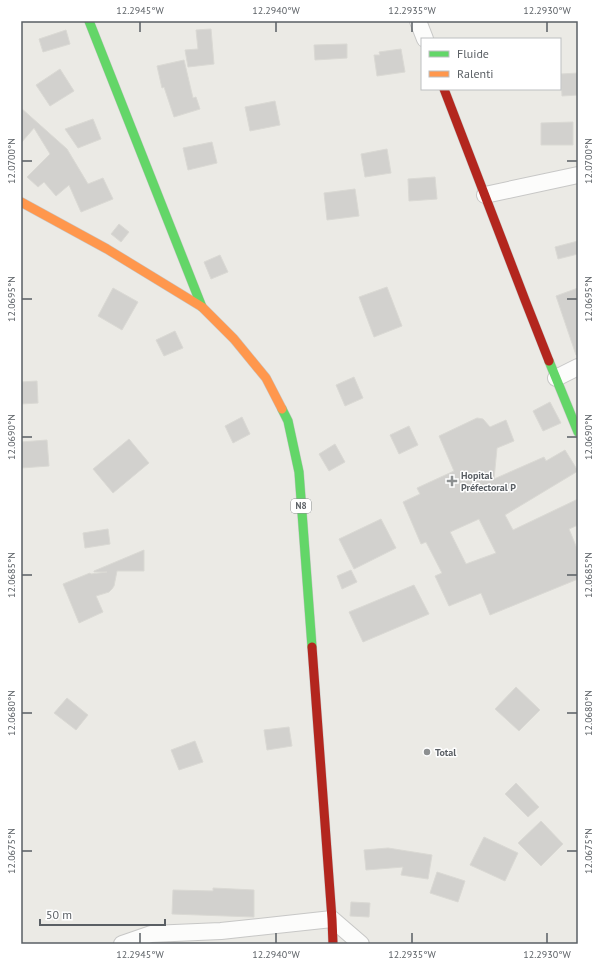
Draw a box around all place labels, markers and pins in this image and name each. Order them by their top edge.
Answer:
place label: Hopital Préfectoral P [461,469,516,494]
marker: Hopital Préfectoral P [446,475,458,487]
place label: Total [435,746,456,759]
marker: Total [422,747,432,757]

